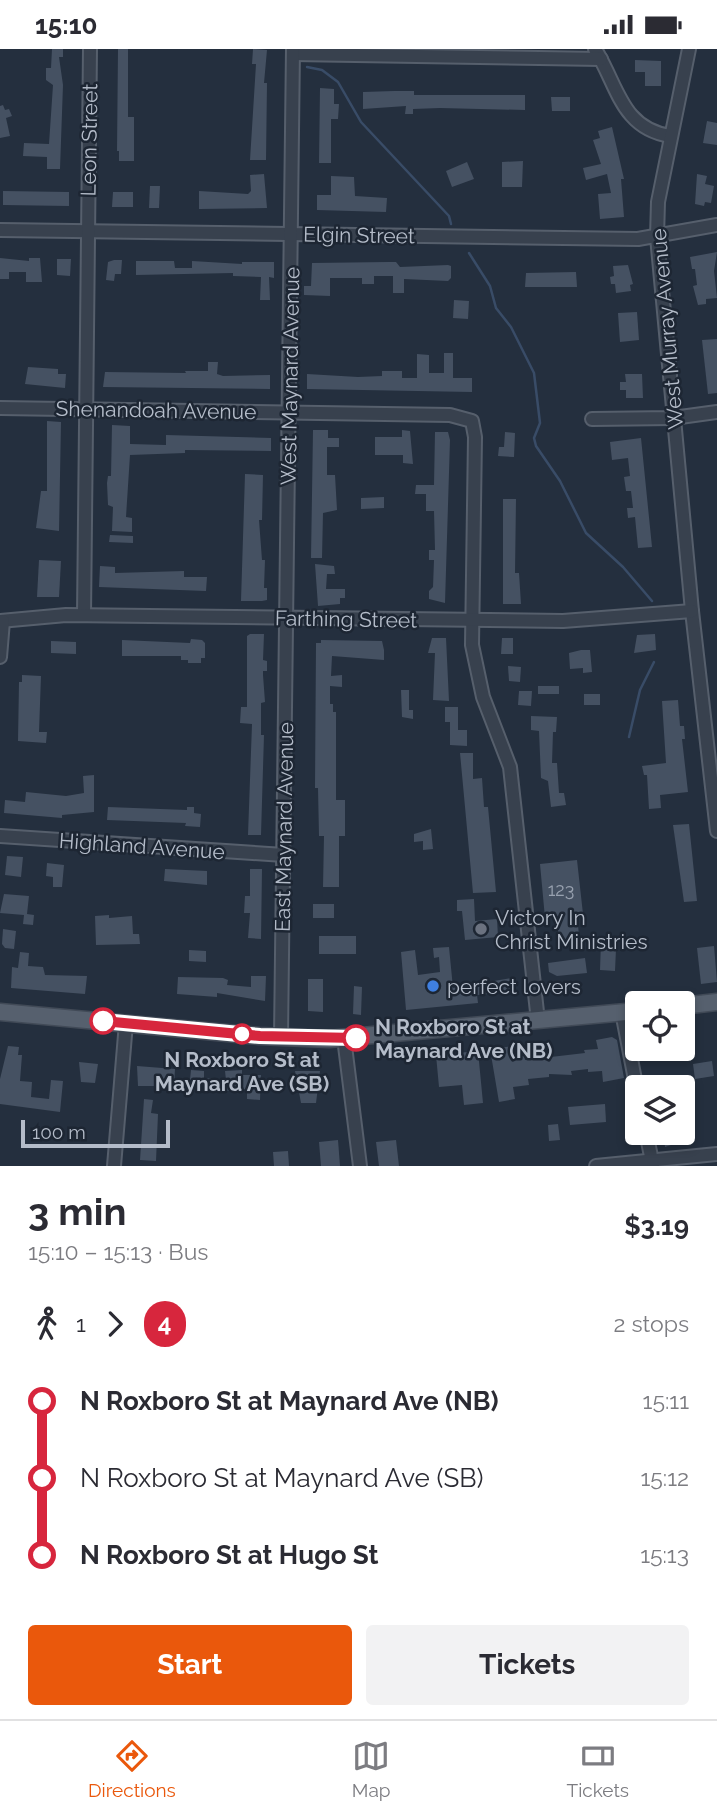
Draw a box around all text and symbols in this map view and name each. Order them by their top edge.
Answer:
text: 15:10 [35,10,97,40]
street label: Leon Street [76,83,102,197]
street label: Elgin Street [303,222,415,248]
street label: West Murray Avenue [646,228,688,430]
street label: West Maynard Avenue [276,267,304,485]
street label: Shenandoah Avenue [55,396,257,424]
street label: Farthing Street [275,605,417,633]
street label: East Maynard Avenue [270,722,298,932]
street label: Highland Avenue [58,828,226,864]
house number: 123 [548,879,574,900]
place label: Victory In Christ Ministries [495,905,648,954]
marker: Victory In Christ Ministries [473,921,489,937]
place label: perfect lovers [447,974,581,999]
marker: perfect lovers [425,978,441,994]
map controls [625,991,695,1145]
button: locate [625,991,695,1061]
unlabelled marker [90,1008,116,1034]
place label: N Roxboro St at Maynard Ave (NB) [375,1014,552,1063]
marker: N Roxboro St at Maynard Ave (SB) [232,1024,252,1044]
marker: N Roxboro St at Maynard Ave (NB) [343,1025,369,1051]
place label: N Roxboro St at Maynard Ave (SB) [155,1047,329,1096]
button: layers [625,1075,695,1145]
scale bar [21,1117,170,1149]
text: 100 m [32,1121,86,1143]
text: 3 min [28,1189,126,1234]
text: $3.19 [624,1211,689,1241]
text: 15:10 – 15:13 · Bus [28,1238,208,1265]
icon: walk [28,1305,66,1343]
icon: forward [96,1305,134,1343]
text: 4 [158,1309,172,1338]
text: 1 [76,1310,86,1337]
text: 2 stops [614,1310,689,1337]
text: N Roxboro St at Maynard Ave (NB) [80,1386,499,1416]
text: 15:11 [643,1387,689,1414]
text: N Roxboro St at Maynard Ave (SB) [80,1463,484,1493]
text: 15:12 [640,1464,689,1491]
text: N Roxboro St at Hugo St [80,1540,378,1570]
text: 15:13 [640,1541,689,1568]
button: Start [28,1625,352,1705]
button: Tickets [366,1625,689,1705]
tab: Directions [88,1737,176,1801]
tab: Map [352,1737,391,1801]
tab: Tickets [567,1737,629,1801]

